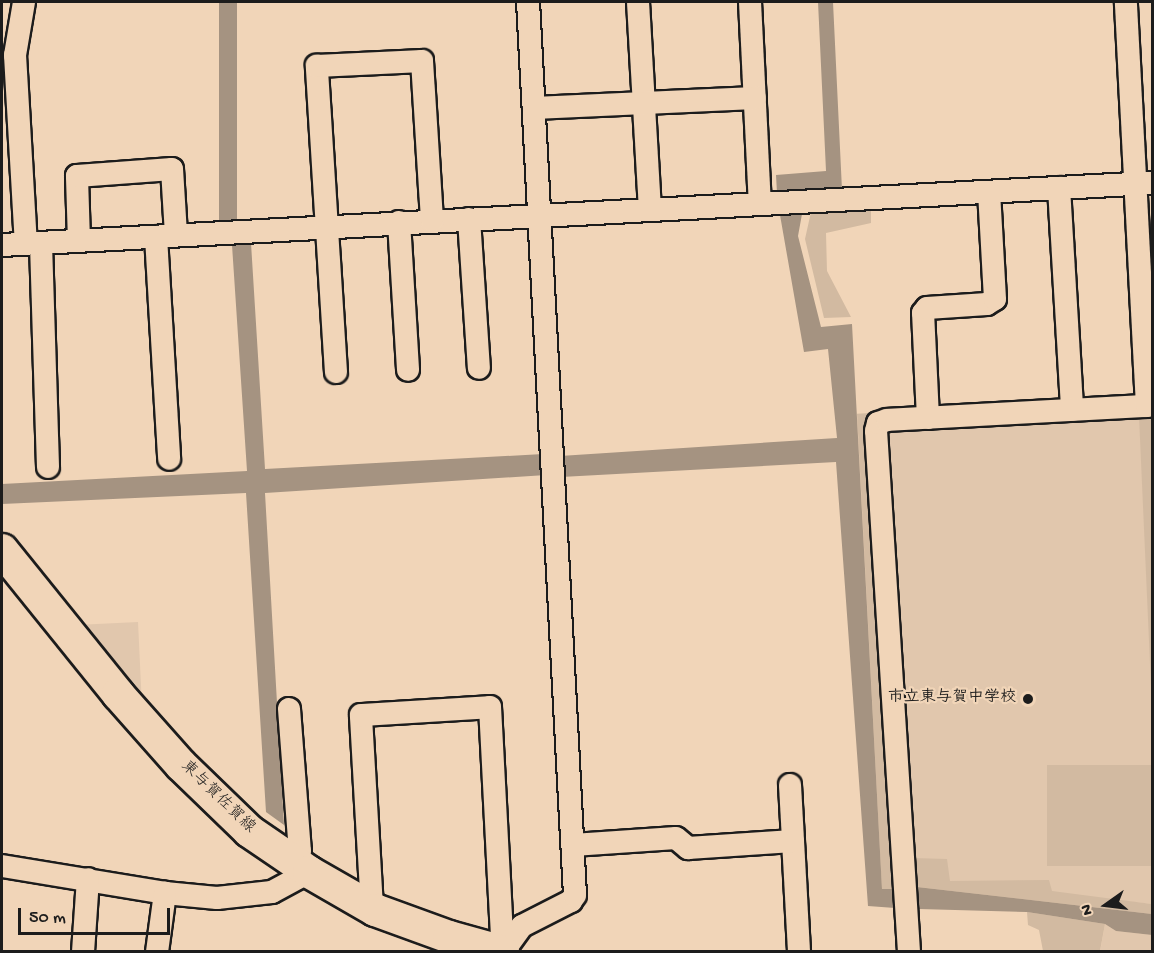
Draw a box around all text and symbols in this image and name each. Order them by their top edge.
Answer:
place label: 市立東与賀中学校 [888,689,1016,709]
marker: 市立東与賀中学校 [1021,692,1035,706]
street label: 東与賀佐賀線 [176,758,258,838]
north arrow [1076,875,1136,935]
scale bar [21,896,172,934]
text: N [1078,902,1099,917]
text: 50 m [29,908,66,929]

